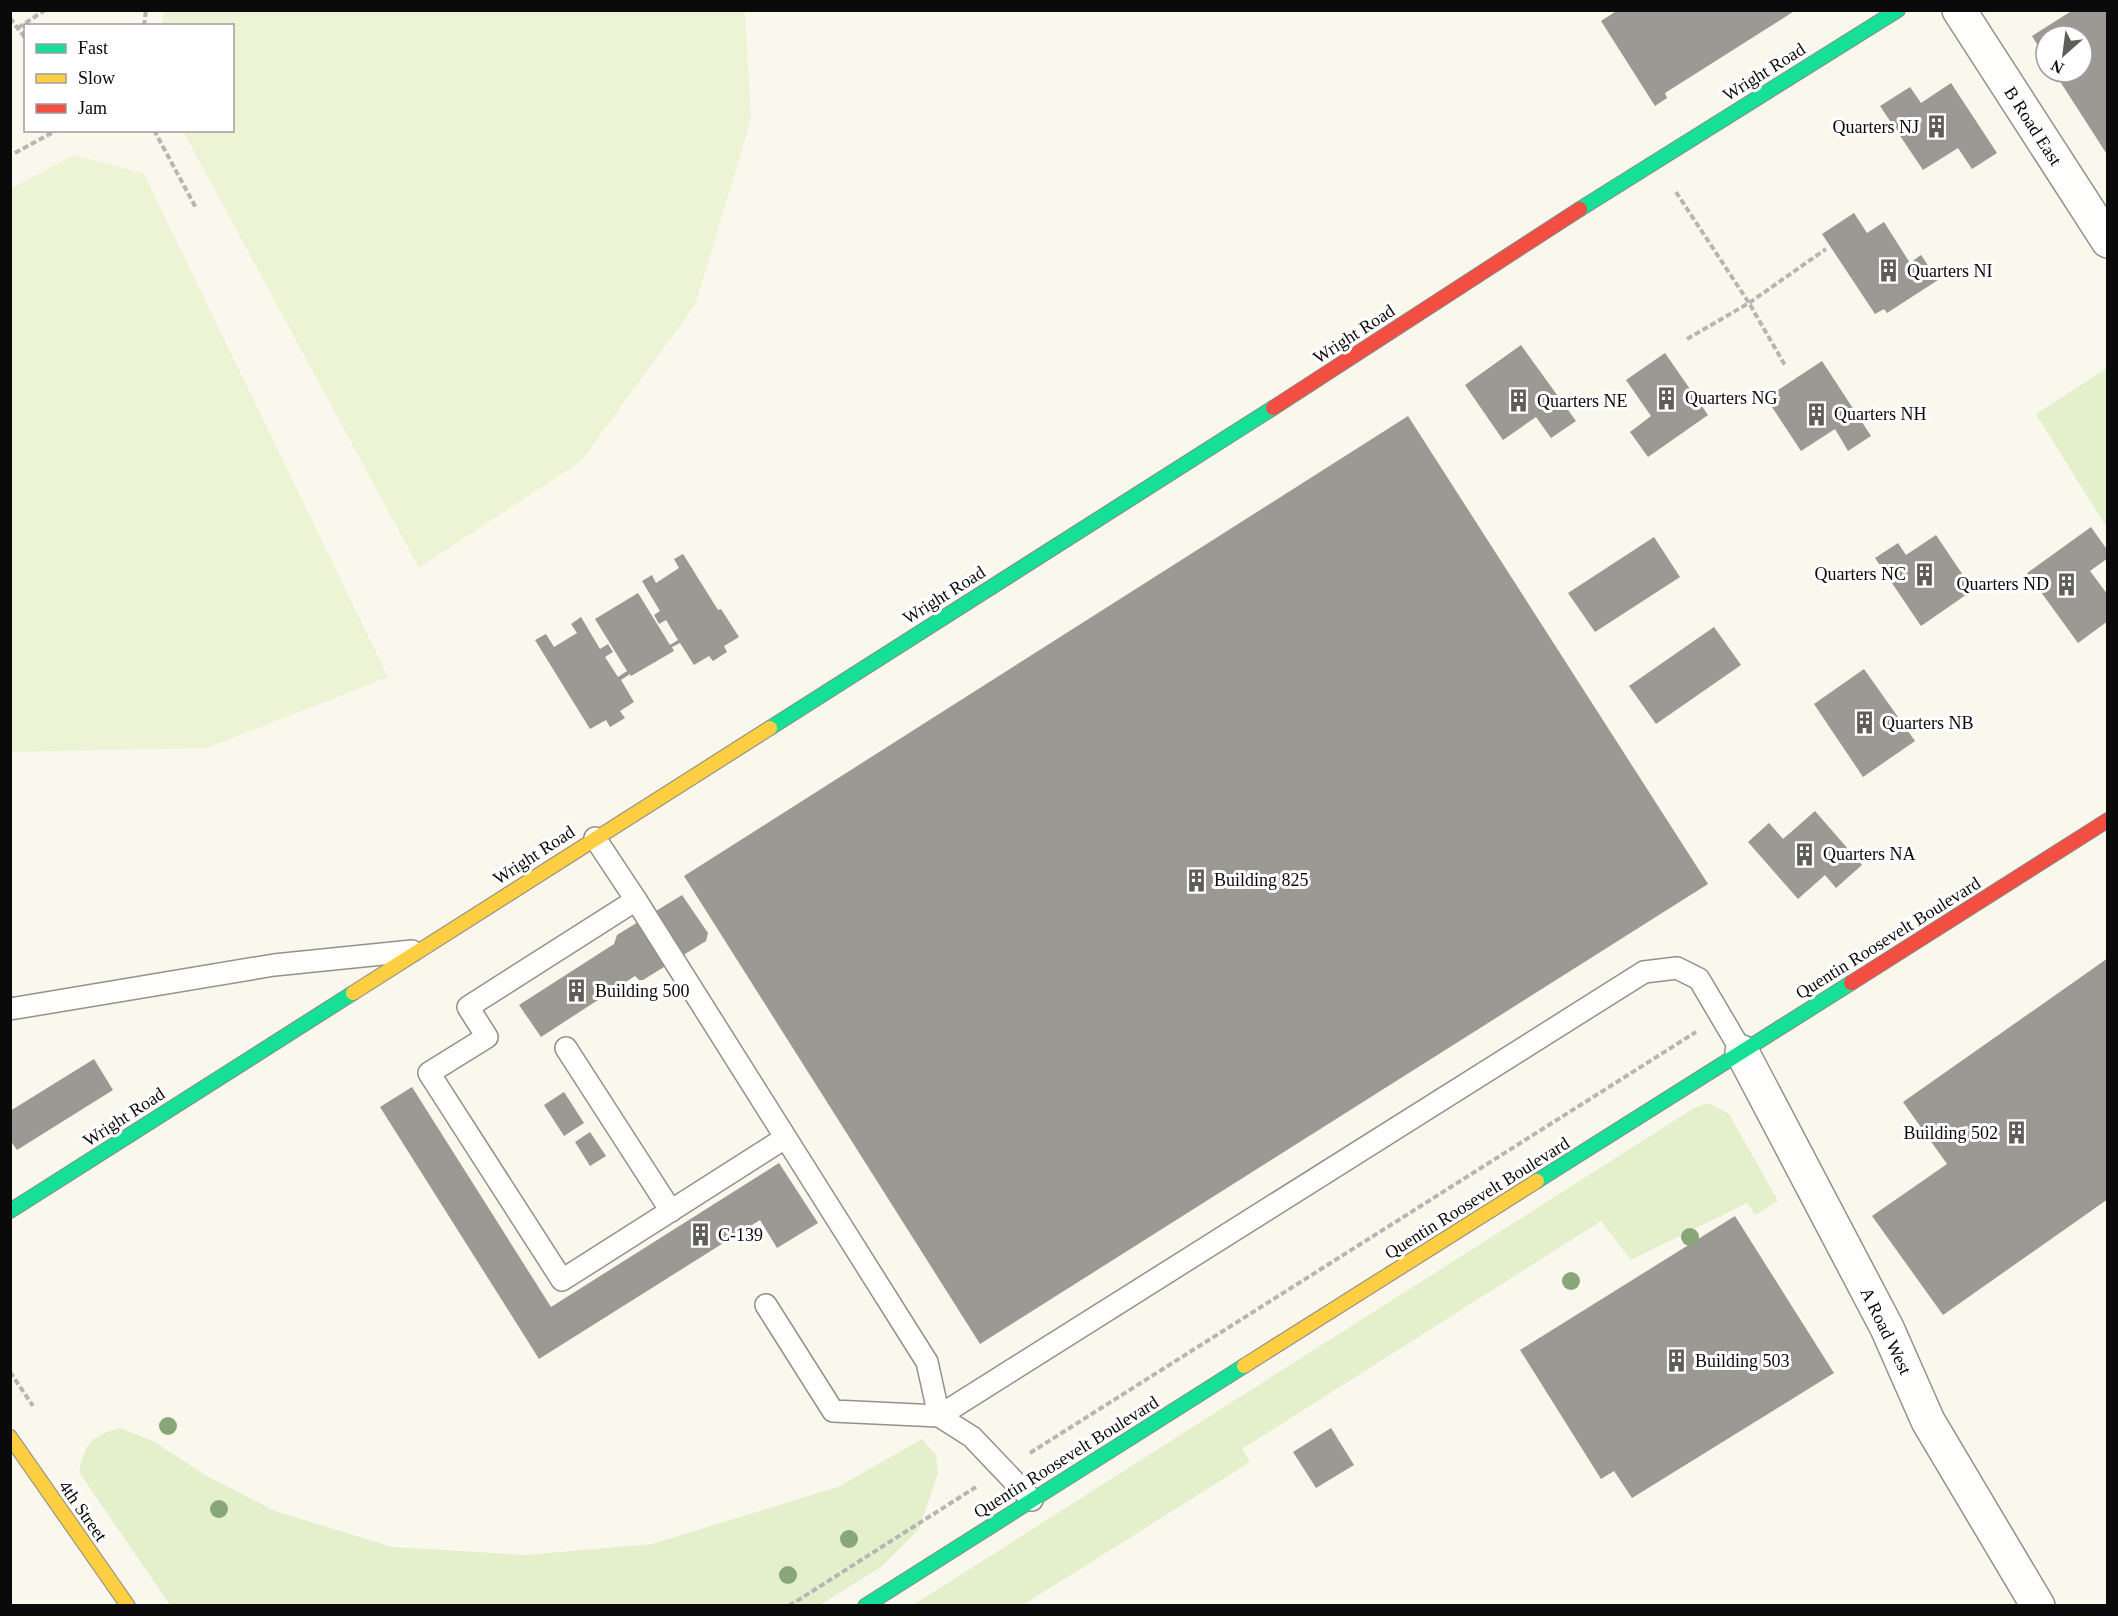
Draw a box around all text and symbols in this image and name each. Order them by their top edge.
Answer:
legend [24,24,234,132]
north arrow [2034,24,2094,84]
text: Fast [78,38,108,58]
street label: Wright Road [1719,39,1809,105]
text: N [2048,56,2066,77]
text: Slow [78,68,115,88]
street label: B Road East [2000,83,2066,169]
text: Jam [78,98,107,118]
building icon: Quarters NJ [1924,114,1950,140]
place label: Quarters NJ [1833,117,1919,137]
building icon: Quarters NI [1876,258,1902,284]
place label: Quarters NI [1907,261,1992,281]
street label: Wright Road [1310,300,1398,368]
building icon: Quarters NG [1654,385,1680,411]
building icon: Quarters NE [1506,388,1532,414]
place label: Quarters NG [1685,388,1777,408]
place label: Quarters NE [1537,391,1627,411]
building icon: Quarters NH [1803,401,1829,427]
place label: Quarters NH [1834,404,1926,424]
building icon: Quarters NC [1911,561,1937,587]
street label: Wright Road [899,562,989,628]
place label: Quarters NC [1815,564,1906,584]
building icon: Quarters ND [2054,571,2080,597]
place label: Quarters ND [1957,574,2049,594]
building icon: Quarters NB [1851,710,1877,736]
place label: Quarters NB [1882,713,1973,733]
street label: Wright Road [490,821,578,889]
building icon: Quarters NA [1792,841,1818,867]
place label: Quarters NA [1823,844,1915,864]
building icon: Building 825 [1183,867,1209,893]
place label: Building 825 [1214,870,1309,890]
street label: Quentin Roosevelt Boulevard [1792,873,1984,1003]
building icon: Building 500 [564,978,590,1004]
place label: Building 500 [595,981,690,1001]
street label: Wright Road [80,1083,168,1151]
building icon: Building 502 [2003,1120,2029,1146]
place label: Building 502 [1903,1123,1998,1143]
street label: Quentin Roosevelt Boulevard [1381,1133,1573,1263]
building icon: C-139 [687,1222,713,1248]
place label: C-139 [718,1225,763,1245]
street label: A Road West [1856,1284,1916,1378]
building icon: Building 503 [1664,1348,1690,1374]
place label: Building 503 [1695,1351,1790,1371]
street label: Quentin Roosevelt Boulevard [970,1392,1162,1522]
street label: 4th Street [55,1477,111,1545]

